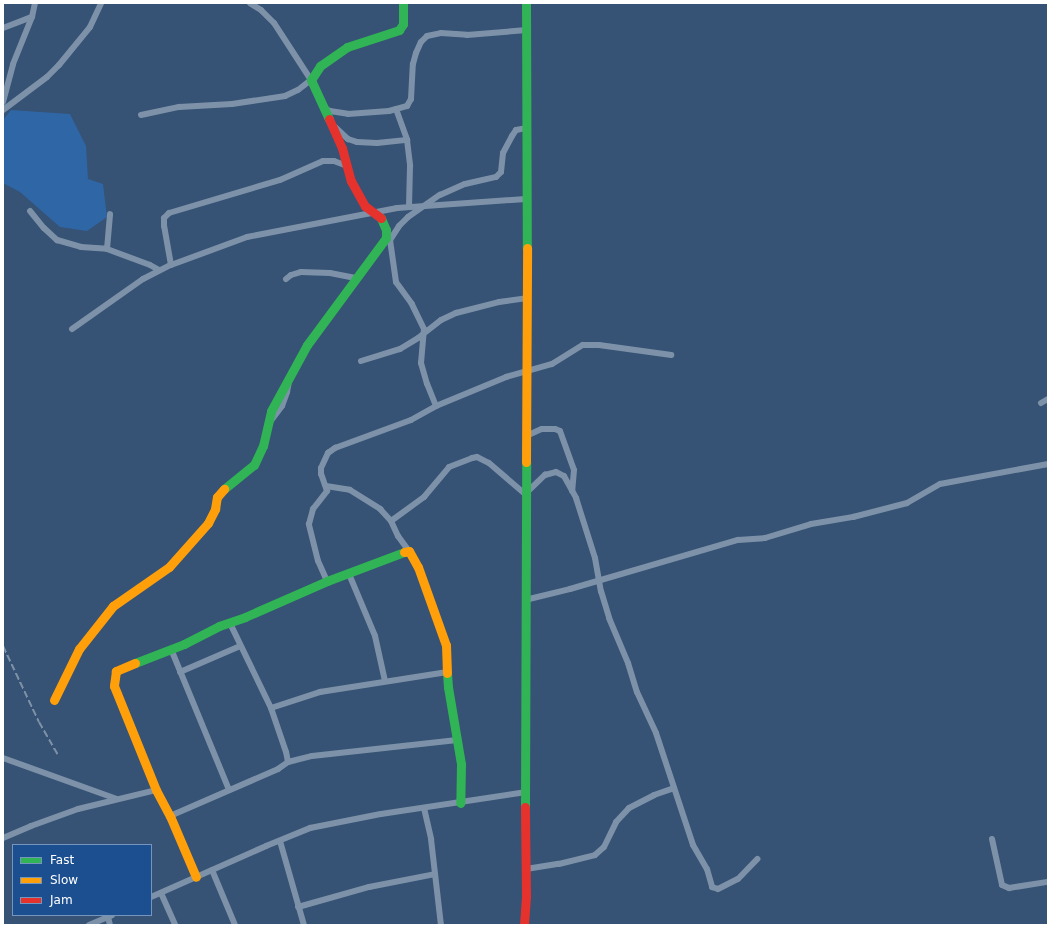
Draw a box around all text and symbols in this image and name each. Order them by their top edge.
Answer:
legend [12,844,152,916]
text: Fast [50,853,74,867]
text: Slow [50,873,78,887]
text: Jam [50,893,73,907]

